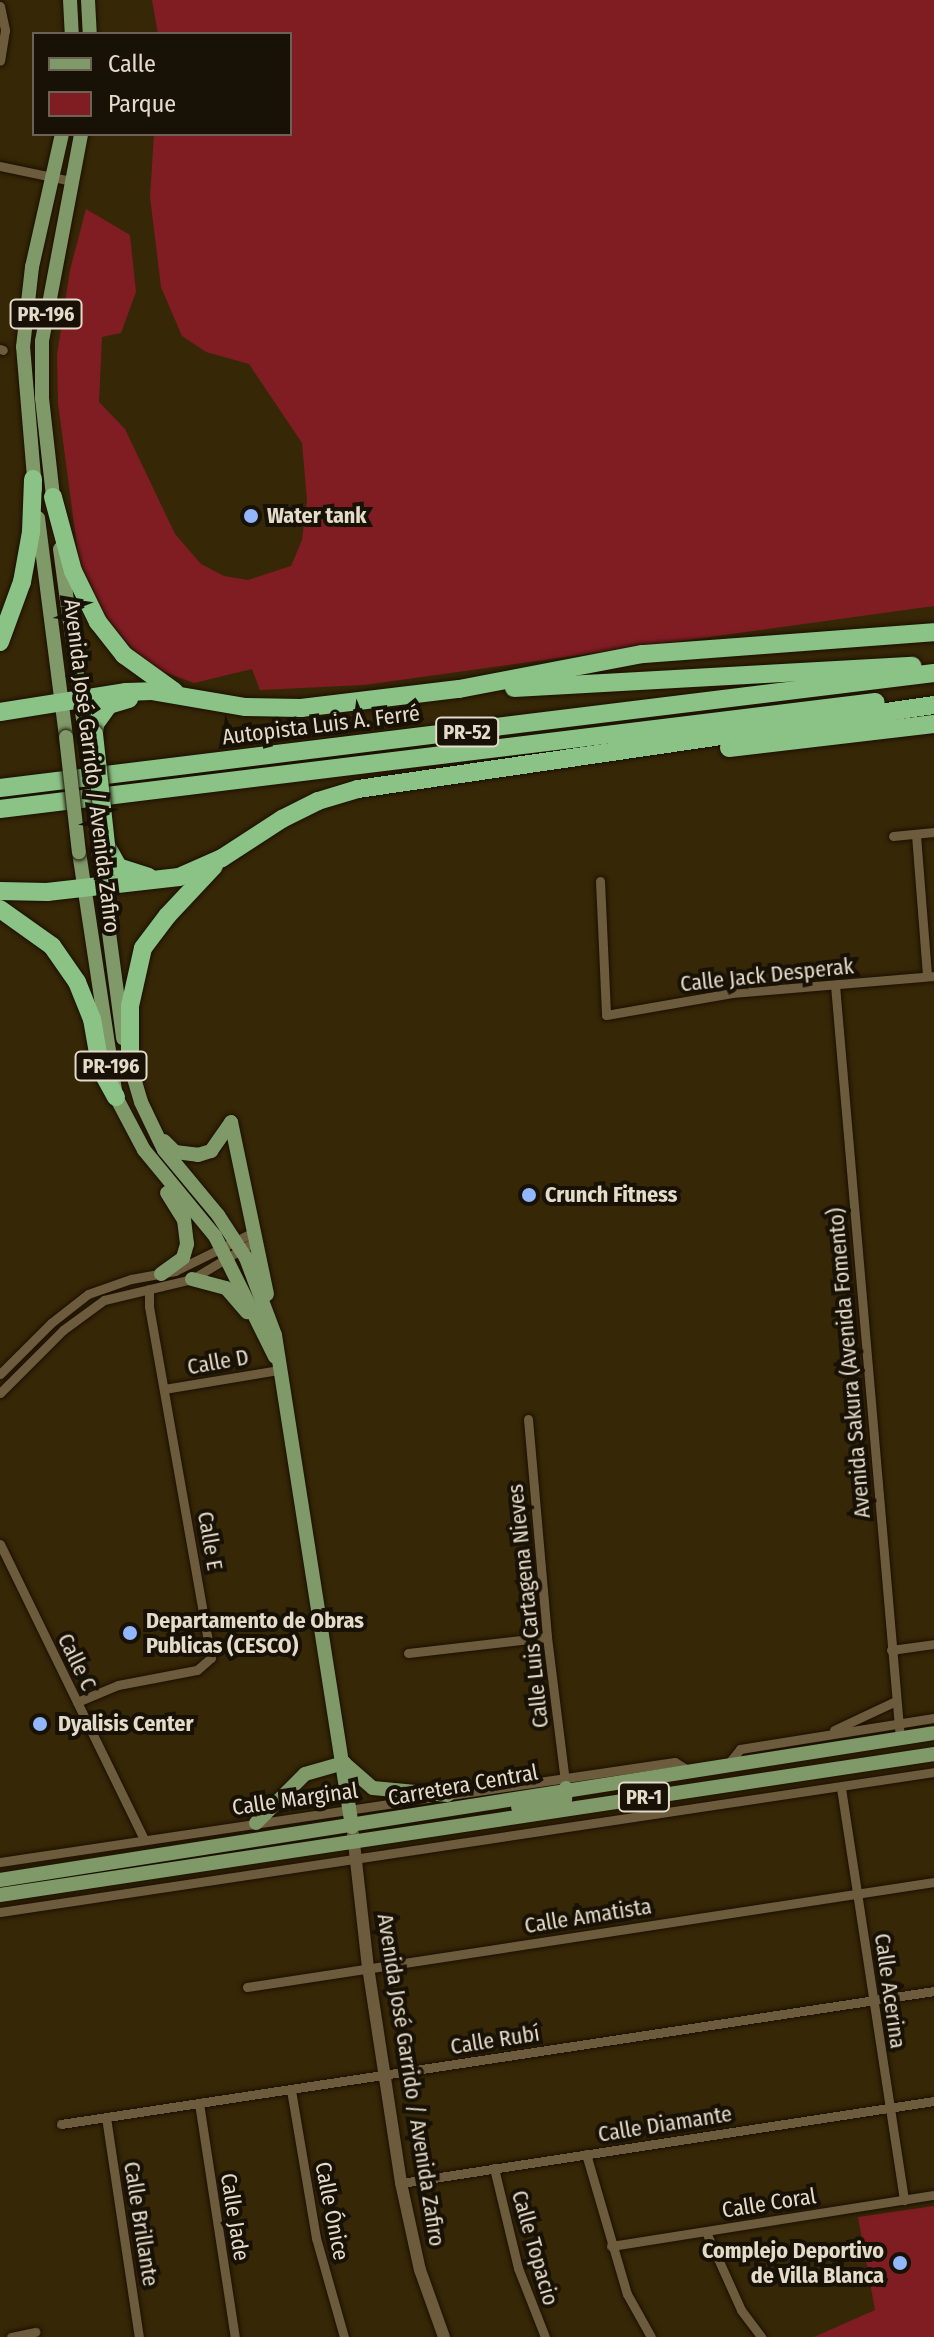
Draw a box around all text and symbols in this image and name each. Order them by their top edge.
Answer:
legend [32,32,292,136]
text: Calle [108,50,156,78]
text: Parque [108,90,176,118]
road number: PR-196 [8,298,84,330]
place label: Water tank [267,503,367,529]
marker: Water tank [242,507,260,525]
street label: Avenida José Garrido / Avenida Zafiro [58,597,126,935]
street label: Autopista Luis A. Ferré [221,700,421,750]
road number: PR-52 [435,716,499,748]
street label: Calle Jack Desperak [679,953,855,997]
road number: PR-196 [73,1050,149,1082]
place label: Crunch Fitness [545,1182,677,1208]
marker: Crunch Fitness [520,1186,538,1204]
street label: Avenida Sakura (Avenida Fomento) [822,1207,876,1519]
street label: Calle D [185,1344,251,1380]
street label: Calle Luis Cartagena Nieves [502,1483,554,1729]
street label: Calle E [192,1509,228,1573]
place label: Departamento de Obras Publicas (CESCO) [146,1607,364,1658]
marker: Departamento de Obras Publicas (CESCO) [121,1624,139,1642]
street label: Calle C [52,1629,102,1695]
place label: Dyalisis Center [58,1711,193,1737]
marker: Dyalisis Center [29,1713,51,1735]
street label: Carretera Central [386,1759,540,1811]
street label: Calle Marginal [230,1777,360,1821]
road number: PR-1 [616,1781,672,1813]
street label: Calle Amatista [523,1893,653,1939]
street label: Avenida José Garrido / Avenida Zafiro [372,1912,450,2248]
street label: Calle Acerina [869,1932,911,2050]
street label: Calle Rubí [449,2020,541,2060]
street label: Calle Diamante [596,2100,734,2148]
street label: Calle Ónice [310,2159,354,2263]
street label: Calle Brillante [118,2160,164,2288]
street label: Calle Jade [215,2171,255,2263]
street label: Calle Coral [720,2183,818,2223]
street label: Calle Topacio [506,2187,564,2309]
place label: Complejo Deportivo de Villa Blanca [702,2237,884,2288]
marker: Complejo Deportivo de Villa Blanca [891,2254,909,2272]

